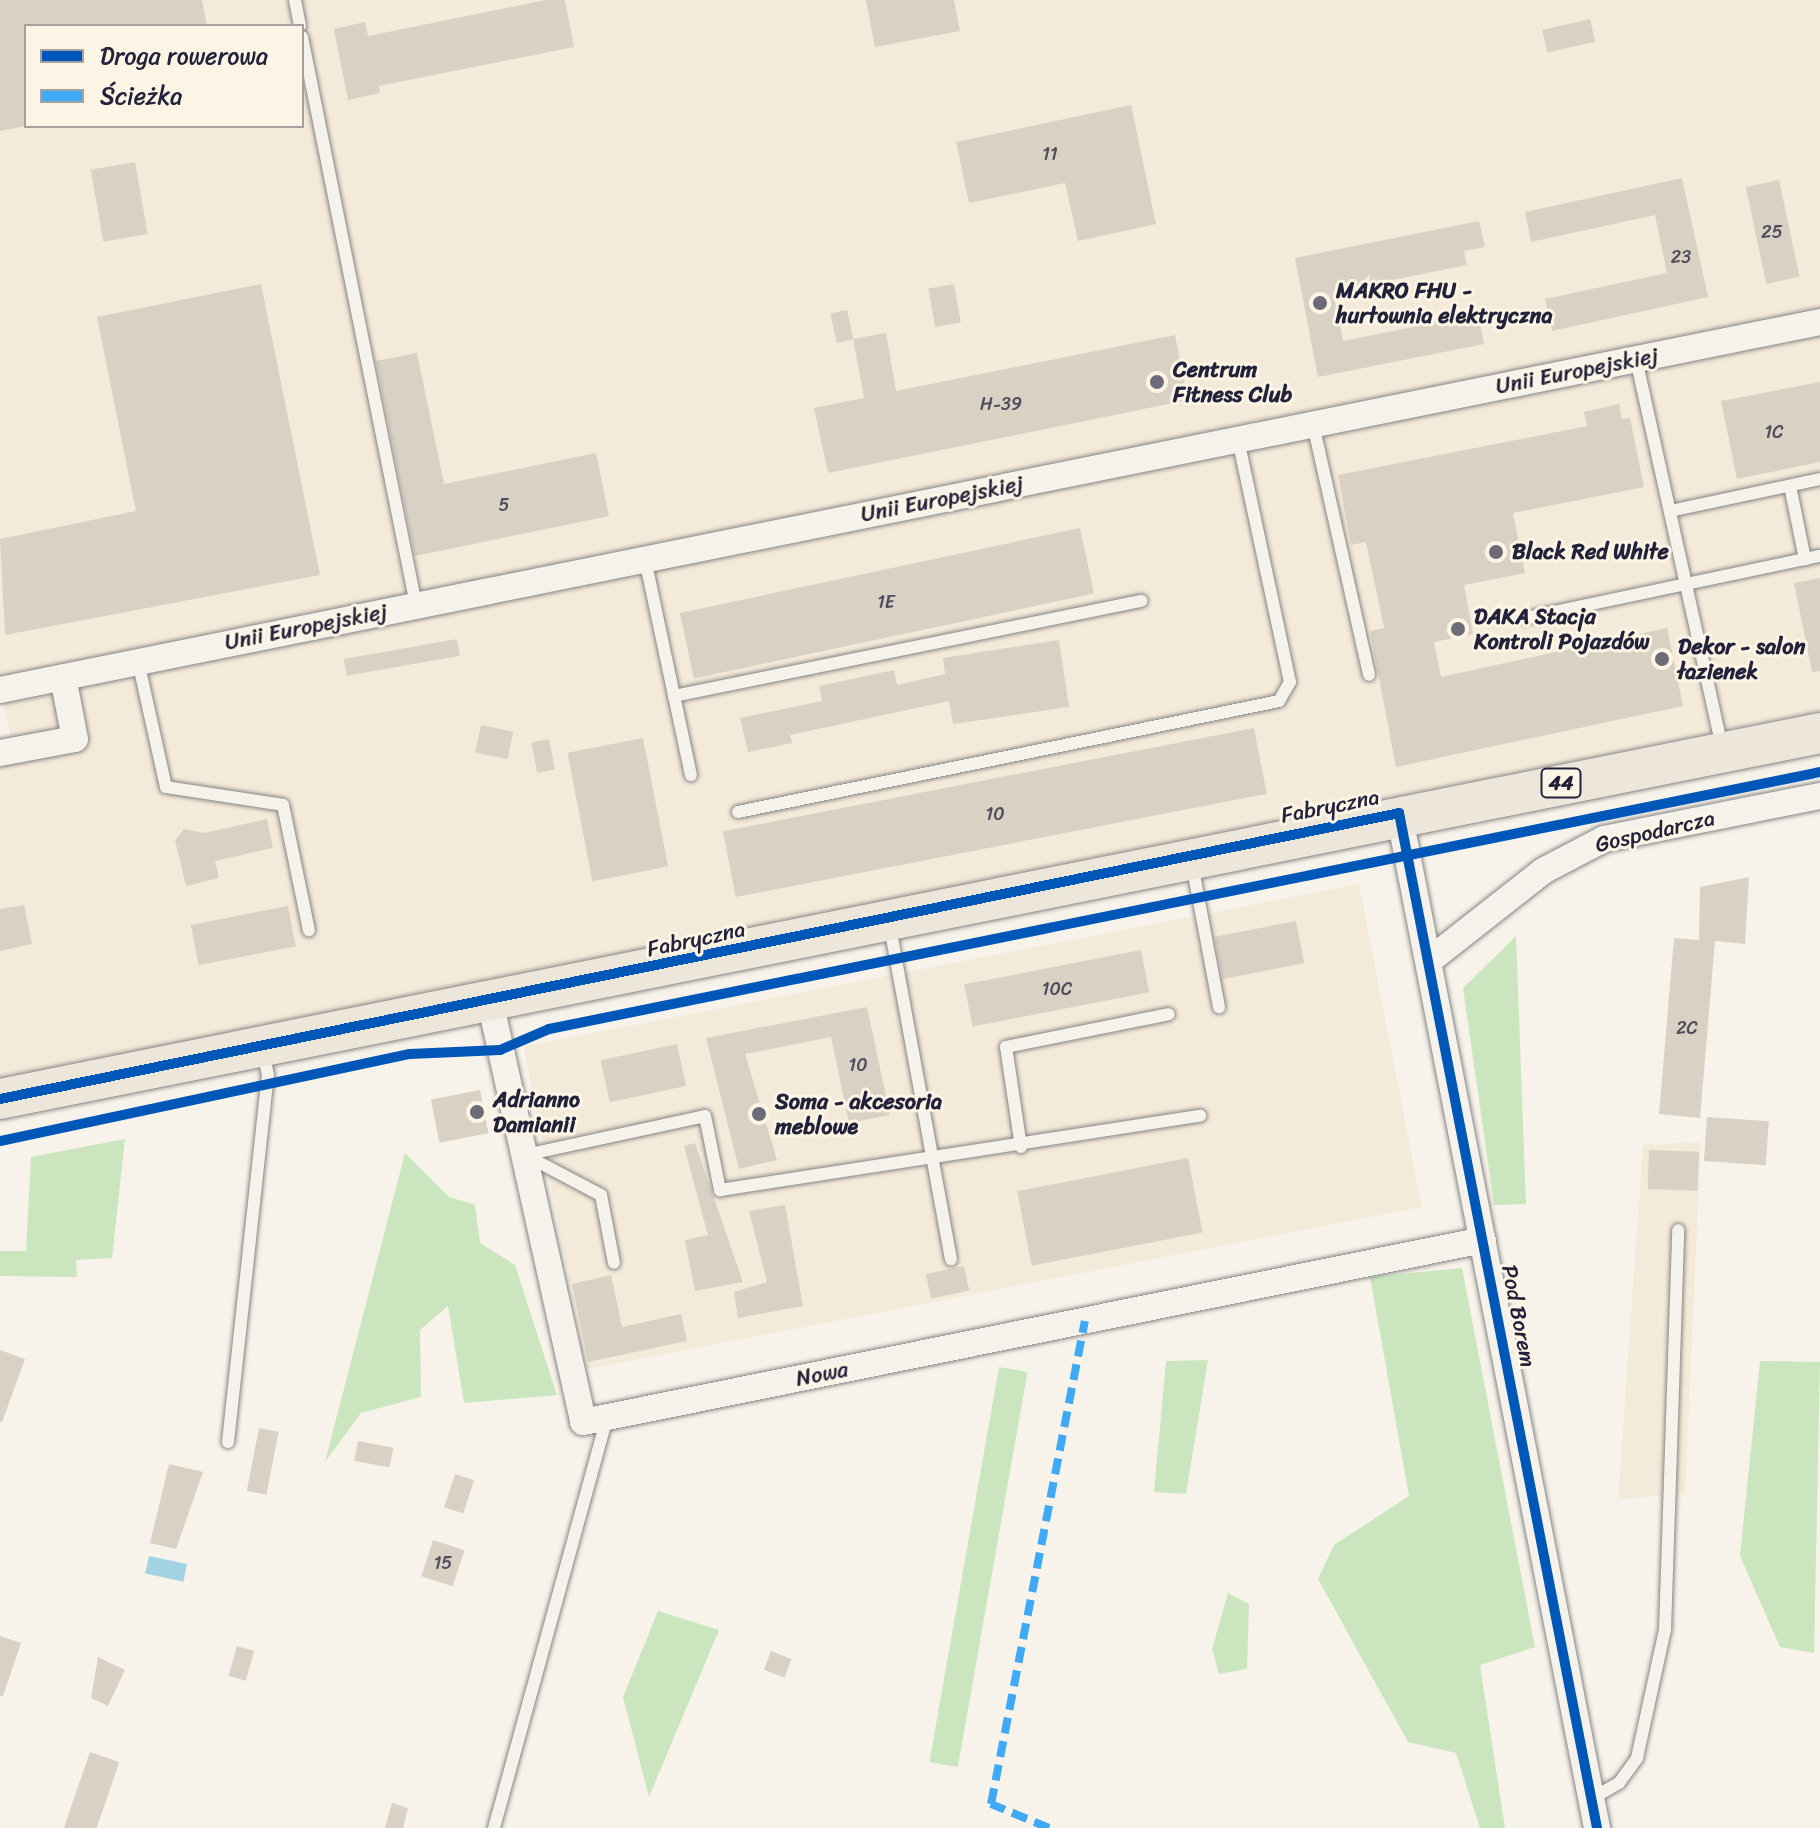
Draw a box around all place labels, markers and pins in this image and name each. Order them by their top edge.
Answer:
place label: MAKRO FHU - hurtownia elektryczna [1336,277,1552,328]
marker: MAKRO FHU - hurtownia elektryczna [1311,294,1329,312]
place label: Centrum Fitness Club [1173,356,1292,408]
marker: Centrum Fitness Club [1148,373,1166,391]
place label: Black Red White [1512,539,1669,565]
marker: Black Red White [1487,543,1505,561]
place label: DAKA Stacja Kontroli Pojazdów [1474,603,1649,654]
marker: DAKA Stacja Kontroli Pojazdów [1449,620,1467,638]
place label: Dekor - salon łazienek [1678,633,1807,684]
marker: Dekor - salon łazienek [1653,650,1671,668]
place label: Adrianno Damianii [493,1086,580,1138]
place label: Soma - akcesoria meblowe [775,1088,941,1140]
marker: Adrianno Damianii [468,1103,486,1121]
marker: Soma - akcesoria meblowe [750,1105,768,1123]

